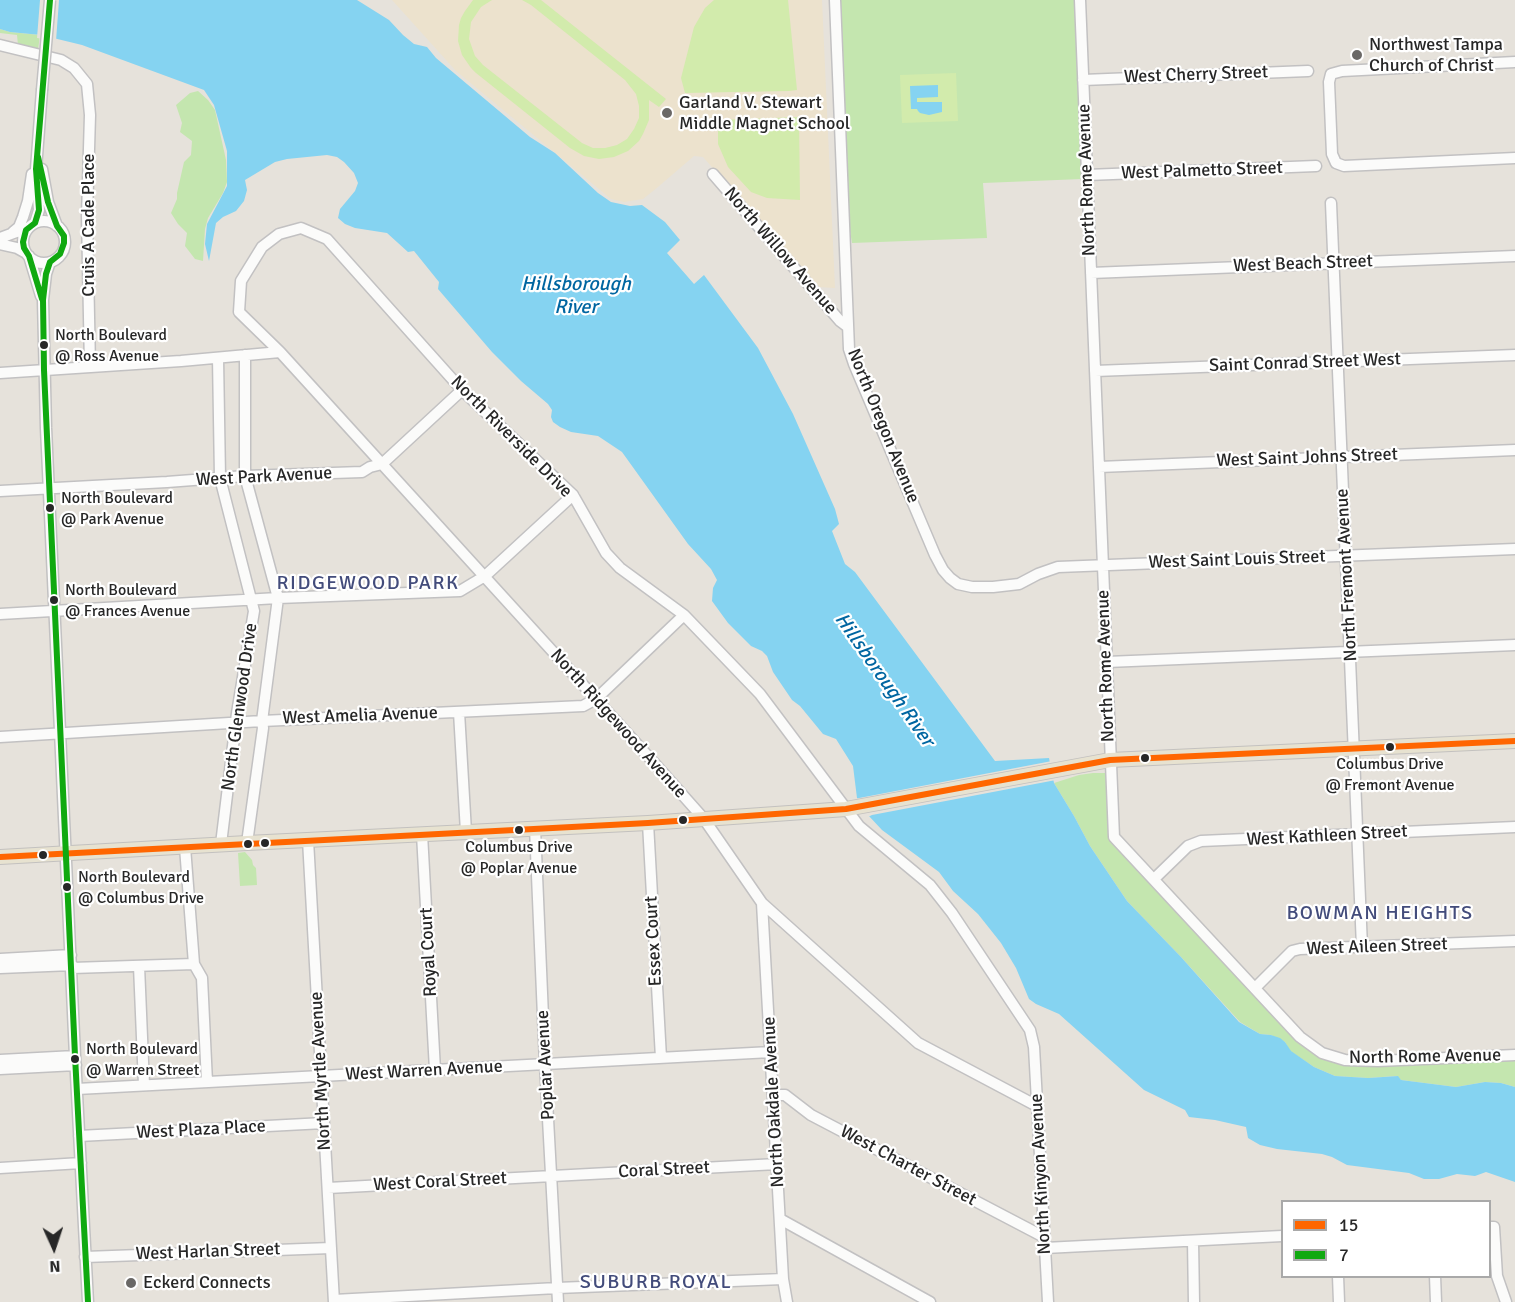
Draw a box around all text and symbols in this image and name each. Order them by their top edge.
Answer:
place label: Northwest Tampa Church of Christ [1369,34,1503,76]
marker: Northwest Tampa Church of Christ [1350,48,1364,62]
street label: West Cherry Street [1123,62,1269,88]
place label: Garland V. Stewart Middle Magnet School [679,92,850,134]
street label: North Rome Avenue [1074,104,1100,256]
marker: Garland V. Stewart Middle Magnet School [660,106,674,120]
street label: Cruis A Cade Place [78,153,100,297]
street label: West Palmetto Street [1121,157,1283,185]
street label: North Willow Avenue [719,183,841,319]
street label: West Beach Street [1233,251,1373,277]
water label: Hillsborough River [521,273,631,320]
place label: North Boulevard @ Ross Avenue [55,326,167,364]
marker: North Boulevard @ Ross Avenue [38,339,50,351]
street label: North Oregon Avenue [842,346,924,506]
street label: Saint Conrad Street West [1209,349,1401,377]
street label: North Riverside Drive [446,372,576,502]
street label: West Saint Johns Street [1216,444,1398,472]
street label: West Park Avenue [195,463,333,491]
street label: North Fremont Avenue [1332,488,1362,662]
place label: North Boulevard @ Park Avenue [61,489,173,527]
marker: North Boulevard @ Park Avenue [44,502,56,514]
street label: West Saint Louis Street [1148,546,1326,574]
district label: RIDGEWOOD PARK [277,572,459,596]
place label: North Boulevard @ Frances Avenue [65,581,190,619]
street label: North Rome Avenue [1093,590,1119,742]
marker: North Boulevard @ Frances Avenue [48,594,60,606]
water label: Hillsborough River [829,609,939,751]
street label: North Glenwood Drive [218,622,262,792]
street label: North Ridgewood Avenue [545,645,691,803]
street label: West Amelia Avenue [282,702,438,730]
marker: Columbus Drive @ Fremont Avenue [1384,741,1396,753]
unlabelled marker [1139,752,1151,764]
place label: Columbus Drive @ Fremont Avenue [1325,755,1455,793]
unlabelled marker [677,814,689,826]
street label: West Kathleen Street [1246,821,1408,851]
marker: Columbus Drive @ Poplar Avenue [513,824,525,836]
unlabelled marker [259,837,271,849]
unlabelled marker [242,838,254,850]
place label: Columbus Drive @ Poplar Avenue [461,838,577,876]
unlabelled marker [37,849,49,861]
place label: North Boulevard @ Columbus Drive [78,868,204,906]
marker: North Boulevard @ Columbus Drive [61,881,73,893]
street label: Essex Court [641,895,667,987]
district label: BOWMAN HEIGHTS [1286,902,1474,926]
street label: Royal Court [416,907,442,997]
street label: West Aileen Street [1306,934,1448,960]
street label: North Myrtle Avenue [306,991,336,1151]
street label: Poplar Avenue [532,1010,560,1120]
street label: North Oakdale Avenue [759,1016,789,1188]
place label: North Boulevard @ Warren Street [86,1040,199,1078]
street label: North Rome Avenue [1349,1045,1501,1069]
marker: North Boulevard @ Warren Street [69,1053,81,1065]
street label: West Warren Avenue [345,1056,503,1086]
street label: North Kinyon Avenue [1026,1093,1056,1255]
street label: West Plaza Place [136,1116,266,1144]
street label: West Charter Street [836,1121,980,1211]
street label: Coral Street [618,1157,710,1183]
street label: West Coral Street [373,1168,507,1196]
legend [1281,1200,1491,1278]
text: 15 [1339,1214,1358,1236]
north arrow [24,1218,84,1278]
street label: West Harlan Street [135,1239,281,1265]
text: 7 [1339,1244,1349,1266]
text: N [49,1256,61,1276]
district label: SUBURB ROYAL [580,1271,732,1295]
place label: Eckerd Connects [143,1272,271,1294]
marker: Eckerd Connects [124,1276,138,1290]

